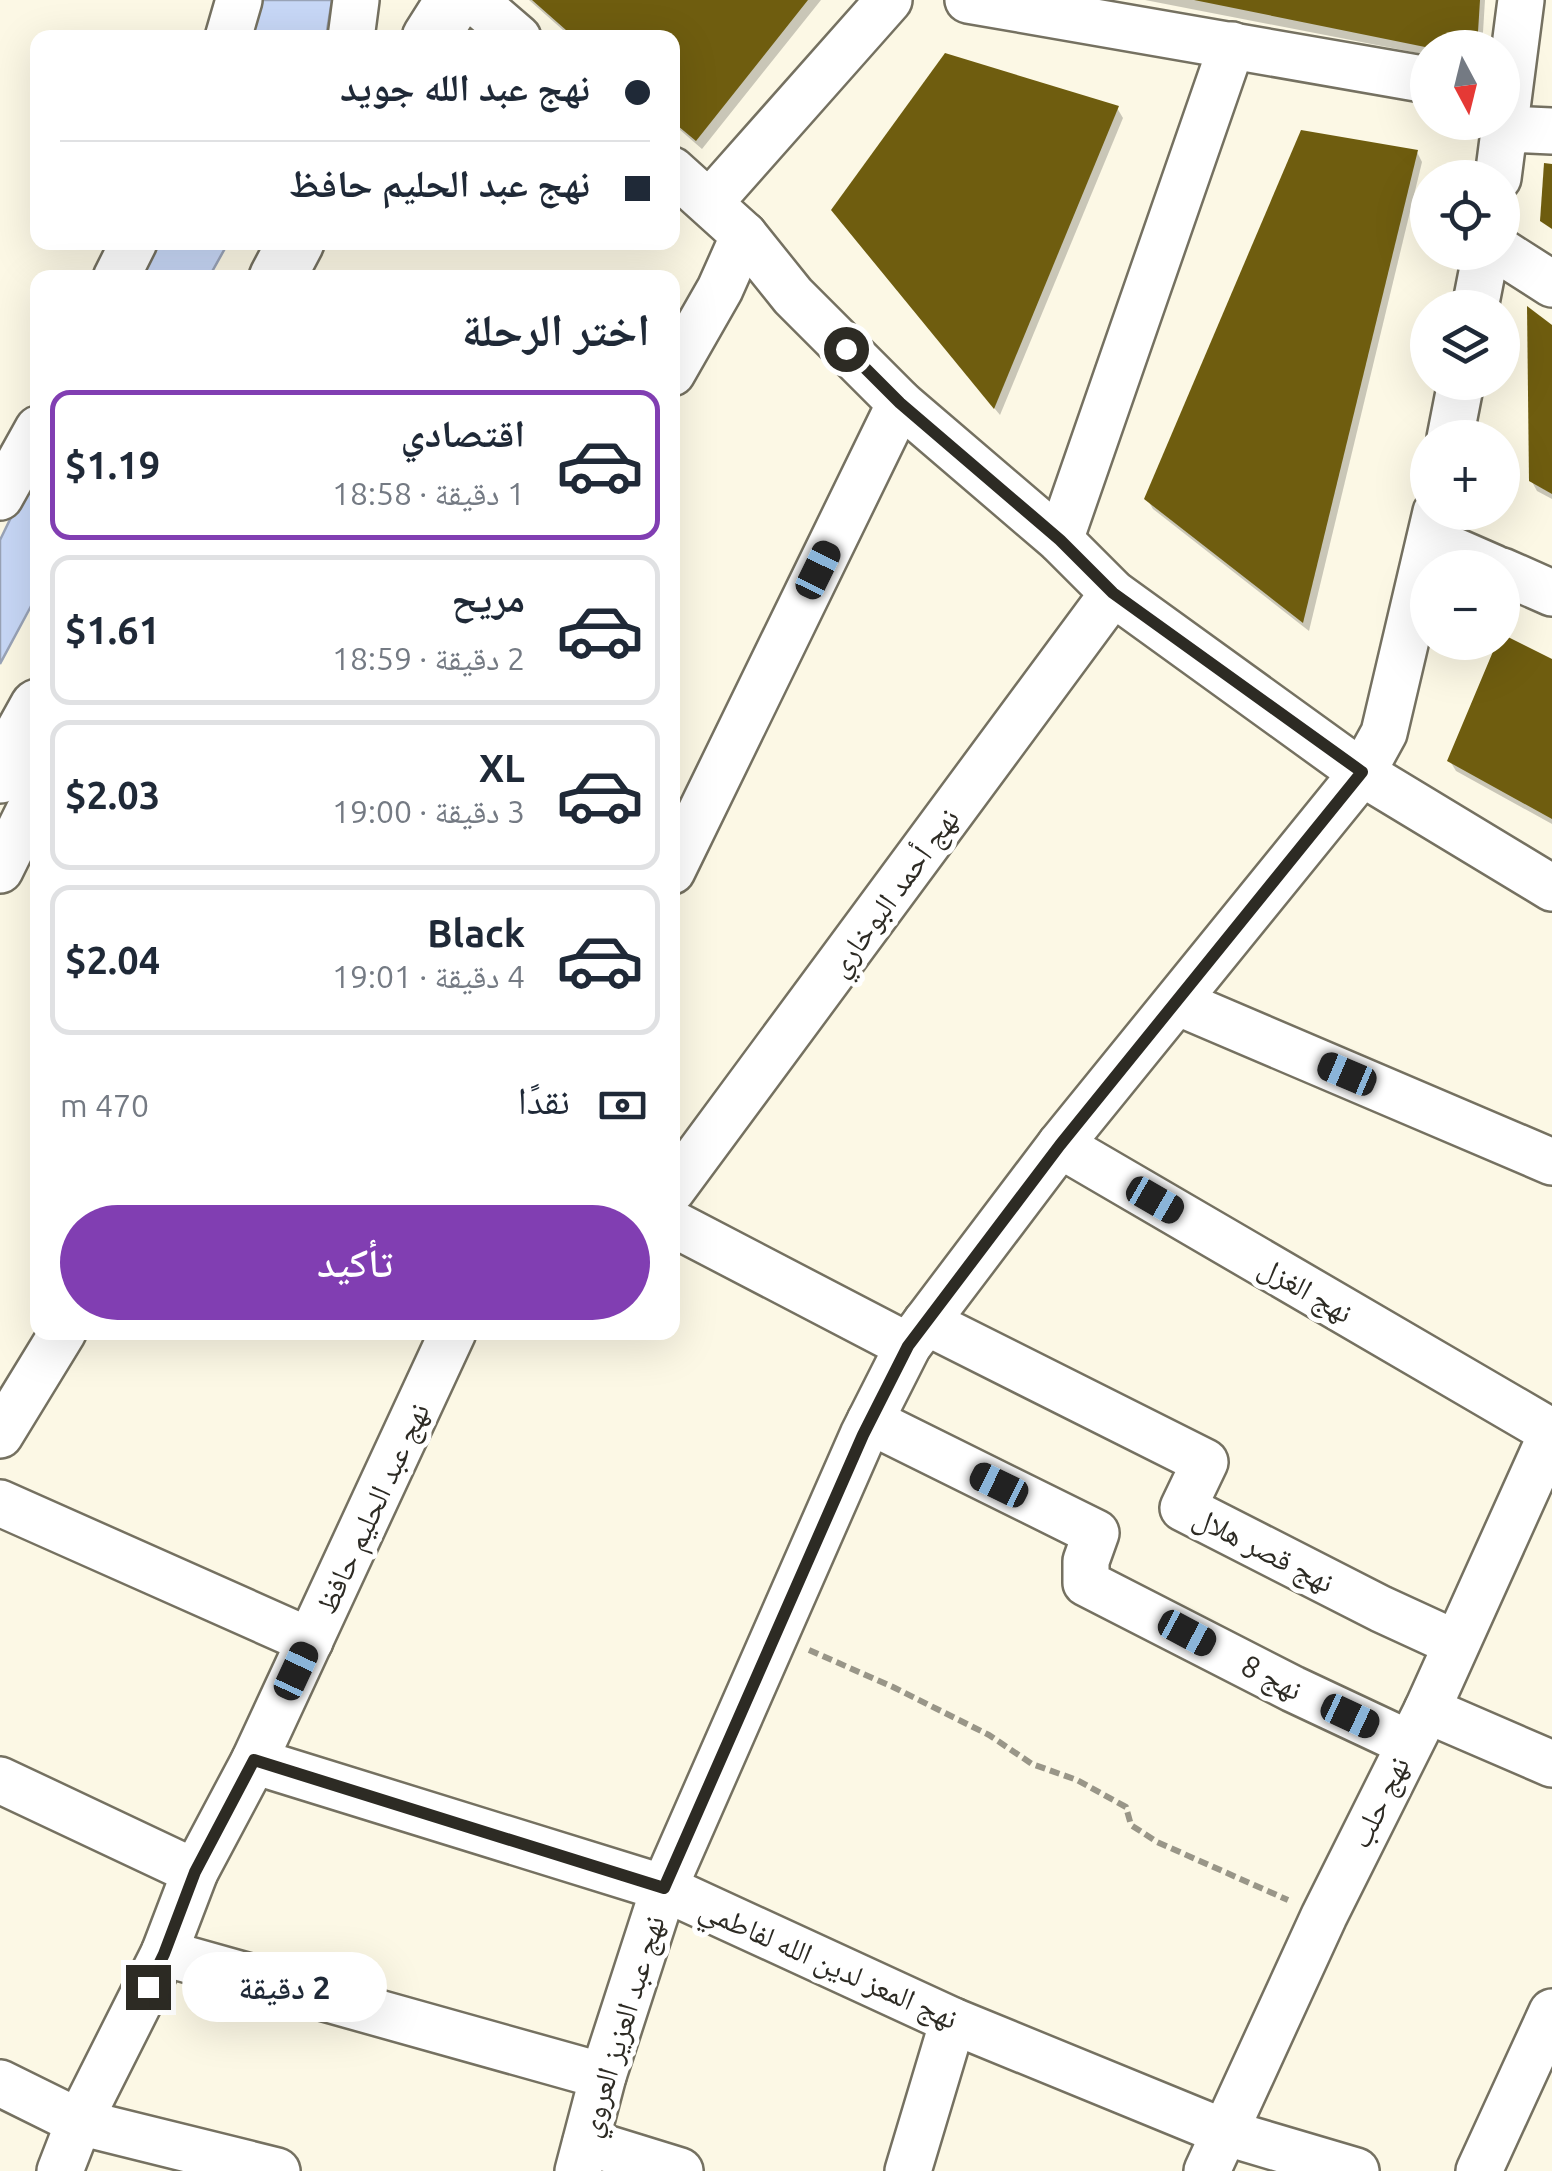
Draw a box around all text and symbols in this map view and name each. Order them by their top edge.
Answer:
north arrow [1410,30,1520,140]
map controls [1410,30,1520,660]
text: نهج عبد الله جويد [340,66,590,108]
button: locate [1410,160,1520,270]
text: نهج عبد الحليم حافظ [289,162,590,204]
button: layers [1410,290,1520,400]
text: اختر الرحلة [462,304,650,355]
route start [824,327,869,372]
text: اقتصادي [401,412,525,454]
icon: car [555,420,645,510]
button: + [1410,420,1520,530]
text: $1.19 [65,444,160,486]
text: 1 دقيقة · 18:58 [332,475,525,511]
car [791,536,845,604]
button: − [1410,550,1520,660]
text: مريح [451,577,525,619]
icon: car [555,585,645,675]
text: $1.61 [65,609,160,651]
text: 2 دقيقة · 18:59 [332,640,525,676]
text: XL [479,747,525,789]
icon: car [555,750,645,840]
text: $2.03 [65,774,160,816]
text: 3 دقيقة · 19:00 [332,793,525,829]
street label: نهج أحمد البوخاري [820,801,971,987]
text: Black [427,912,525,954]
icon: car [555,915,645,1005]
text: $2.04 [65,939,160,981]
text: 4 دقيقة · 19:01 [332,958,525,994]
car [1314,1048,1380,1100]
icon: cash [595,1078,650,1133]
text: نقدًا [518,1079,570,1121]
text: 470 m [60,1087,149,1123]
car [1122,1172,1188,1228]
button: تأكيد [60,1205,650,1320]
street label: نهج الغزل [1252,1249,1359,1332]
street label: نهج عبد الحليم حافظ [308,1397,439,1620]
car [965,1458,1033,1512]
street label: نهج قصر هلال [1187,1499,1340,1602]
car [1153,1606,1221,1660]
car [270,1637,322,1705]
street label: نهج 8 [1235,1647,1308,1709]
car [1316,1690,1384,1742]
street label: نهج حلب [1342,1751,1418,1855]
street label: نهج المعز لدين الله لفاطمي [692,1891,963,2042]
street label: نهج عبد العزيز العروي [571,1911,678,2143]
callout: 2 دقيقة [183,1952,388,2022]
route end [126,1965,171,2010]
text: 2 دقيقة [238,1969,331,2005]

